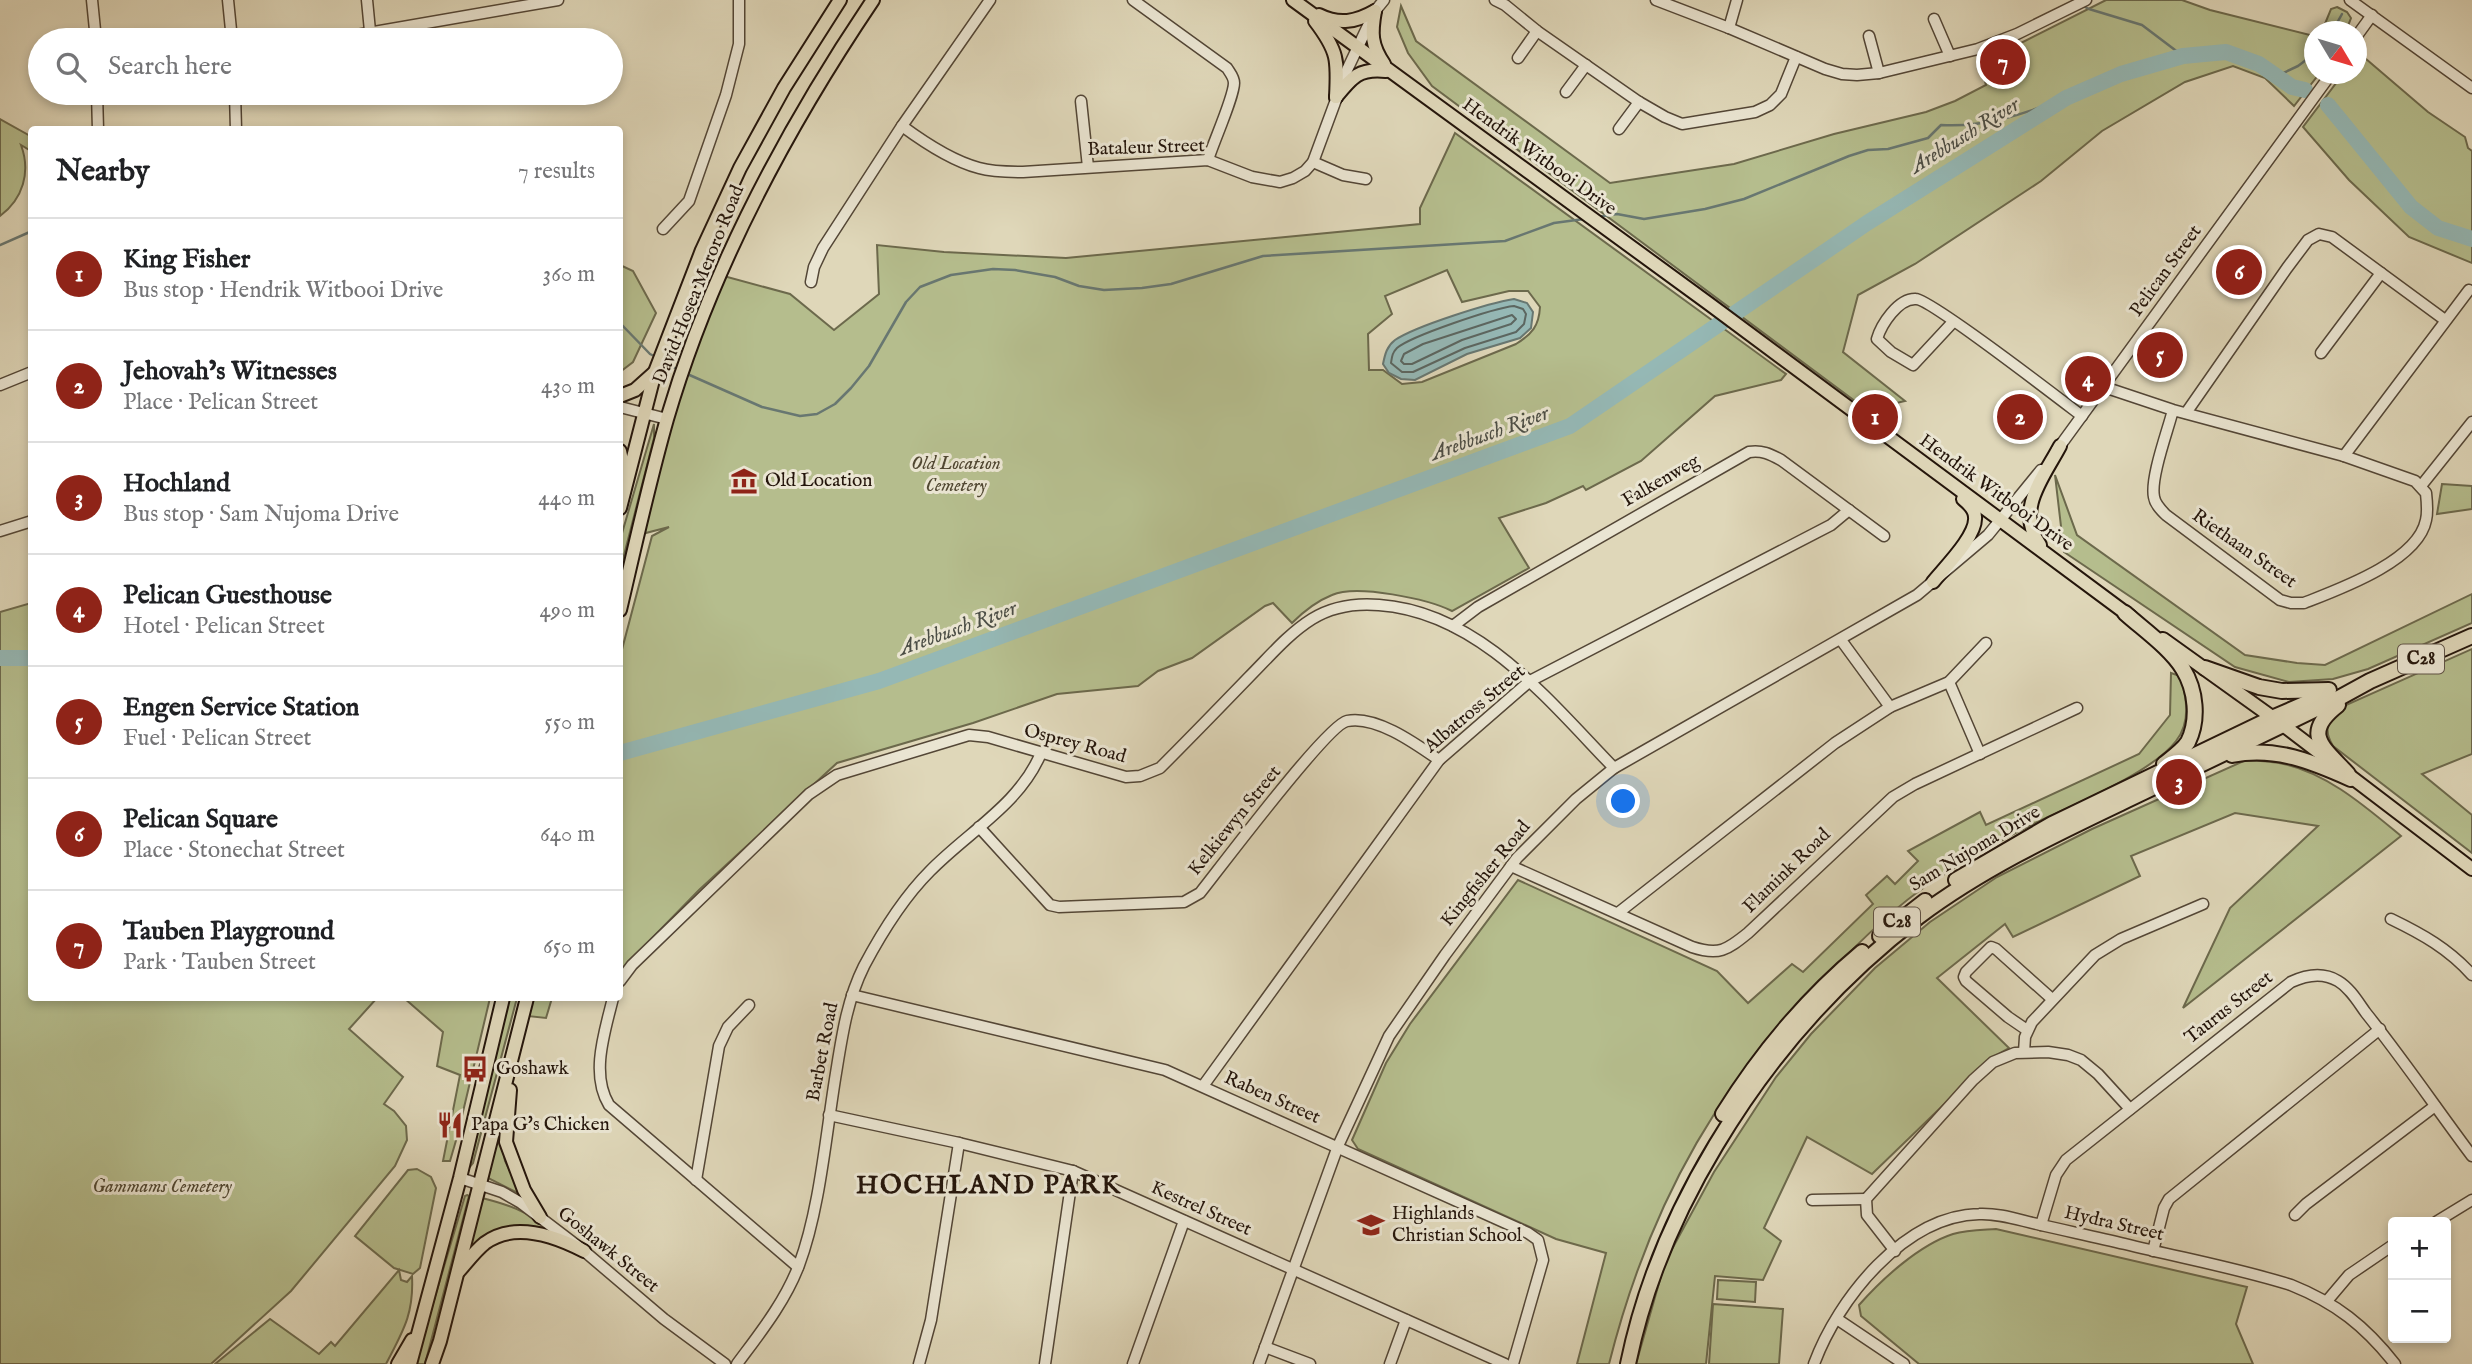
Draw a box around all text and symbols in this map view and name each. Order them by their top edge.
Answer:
north arrow [2304,21,2367,84]
search box [28,28,623,105]
pin: 7 [1980,36,2026,88]
icon: search [52,48,90,86]
text: Search here [108,50,232,83]
water label: Arebbusch River [1904,91,2025,181]
street label: Hendrik Witbooi Drive [1457,93,1621,221]
street label: Bataleur Street [1087,134,1206,162]
text: Nearby [56,153,149,191]
text: 7 results [518,157,595,186]
street label: David Hosea Meroro Road [648,181,750,388]
street label: Pelican Street [2125,220,2208,322]
text: King Fisher [123,243,250,276]
pin: 6 [2216,246,2262,298]
text: 1 [75,260,83,289]
text: 360 m [543,260,595,289]
text: Bus stop · Hendrik Witbooi Drive [123,276,443,305]
pin: 5 [2137,329,2183,381]
pin: 4 [2065,353,2111,405]
text: Jehovah’s Witnesses [123,355,337,388]
text: 2 [74,372,84,401]
text: 430 m [541,372,595,401]
text: Place · Pelican Street [123,388,318,417]
pin: 1 [1852,391,1898,443]
pin: 2 [1997,391,2043,443]
water label: Arebbusch River [1425,400,1554,469]
street label: Hendrik Witbooi Drive [1914,429,2078,557]
street label: Falkenweg [1618,449,1705,513]
park label: Old Location Cemetery [911,452,1001,498]
museum icon: Old Location [729,466,759,496]
text: Hochland [123,467,230,500]
place label: Old Location [765,469,872,493]
text: 3 [75,484,83,513]
text: 440 m [538,484,595,513]
text: Bus stop · Sam Nujoma Drive [123,500,399,529]
street label: Riethaan Street [2187,504,2301,594]
text: Pelican Guesthouse [123,579,332,612]
water label: Arebbusch River [893,595,1022,664]
text: 4 [73,596,85,625]
text: 490 m [540,596,595,625]
text: Hotel · Pelican Street [123,612,325,641]
road number: C28 [2398,644,2444,674]
street label: Albatross Street [1419,659,1531,759]
text: Engen Service Station [123,691,359,724]
text: 5 [75,708,83,737]
text: 550 m [544,708,595,737]
street label: Osprey Road [1021,719,1130,769]
text: Fuel · Pelican Street [123,724,312,753]
pin: 3 [2156,756,2202,808]
street label: Kelkiewyn Street [1183,761,1287,881]
your location [1606,784,1640,818]
street label: Sam Nujoma Drive [1905,800,2045,898]
text: Pelican Square [123,803,278,836]
street label: Kingfisher Road [1436,815,1537,932]
text: 6 [74,820,84,849]
text: 640 m [540,820,595,849]
street label: Flamink Road [1738,823,1836,919]
text: Place · Stonechat Street [123,836,345,865]
road number: C28 [1874,908,1920,937]
text: Tauben Playground [123,915,334,948]
text: 7 [74,932,84,961]
text: 650 m [543,932,595,961]
text: Park · Tauben Street [123,948,316,977]
street label: Taurus Street [2180,966,2278,1050]
street label: Barbet Road [802,1000,845,1104]
bus stop icon: Goshawk [460,1054,490,1084]
place label: Goshawk [496,1057,569,1081]
street label: Raben Street [1220,1066,1324,1130]
restaurant icon: Papa G's Chicken [435,1110,465,1140]
place label: Papa G's Chicken [471,1113,610,1137]
district label: HOCHLAND PARK [856,1169,1122,1202]
park label: Gammams Cemetery [92,1175,233,1199]
street label: Kestrel Street [1147,1176,1256,1242]
street label: Hydra Street [2062,1201,2167,1247]
street label: Goshawk Street [552,1202,664,1299]
place label: Highlands Christian School [1392,1202,1523,1248]
school or university icon: Highlands Christian School [1356,1210,1386,1240]
map controls [2388,1217,2451,1343]
button: + [2388,1217,2451,1280]
button: − [2388,1280,2451,1343]

